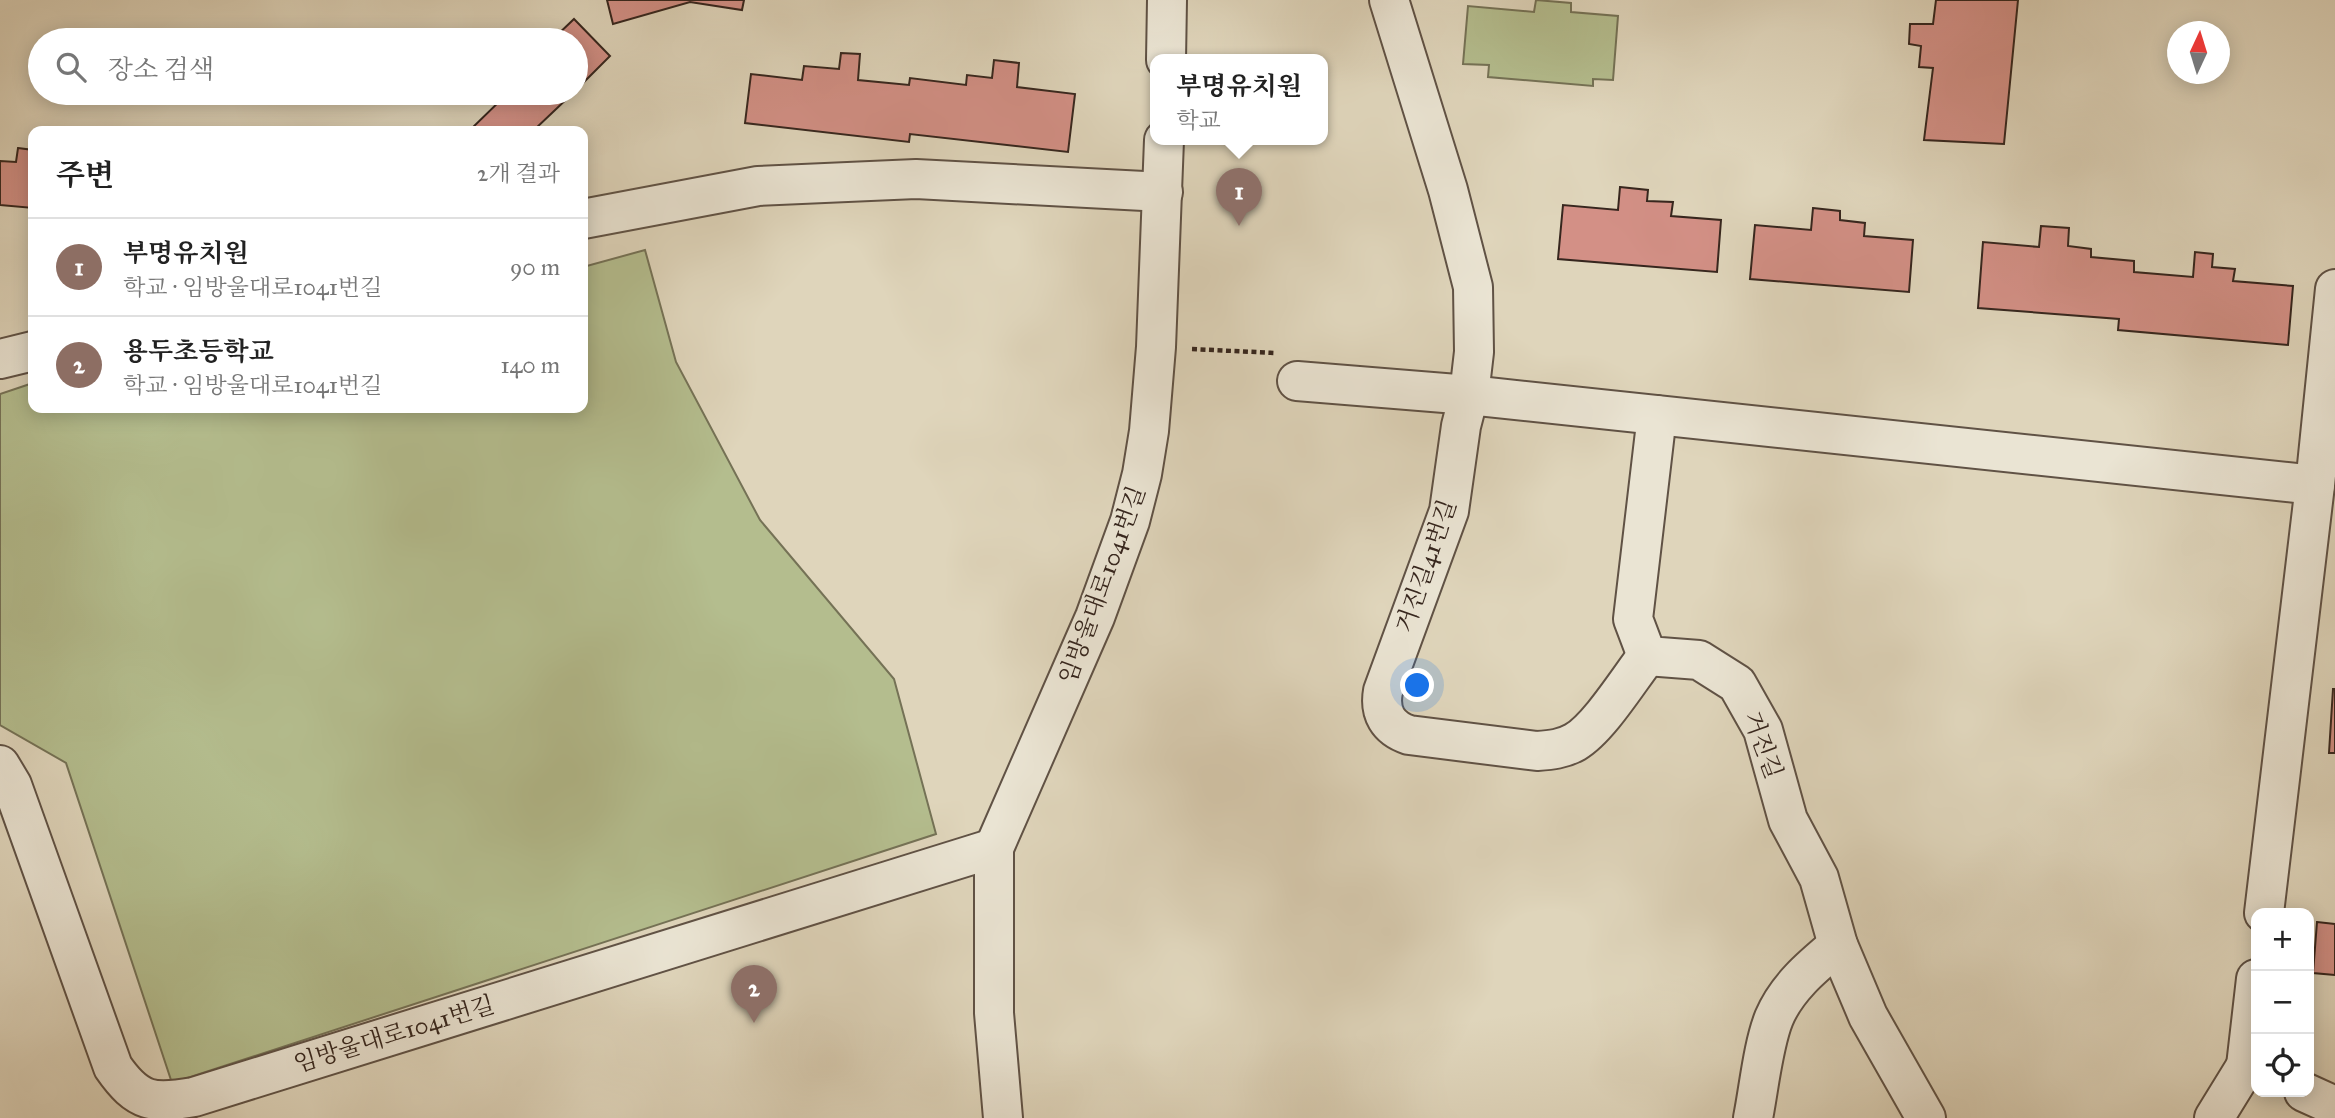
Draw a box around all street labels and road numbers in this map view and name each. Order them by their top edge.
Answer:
street label: 임방울대로1041번길 [1052,482,1152,688]
street label: 거진길41번길 [1389,496,1463,636]
street label: 거진길 [1737,707,1789,783]
street label: 임방울대로1041번길 [290,989,498,1079]

